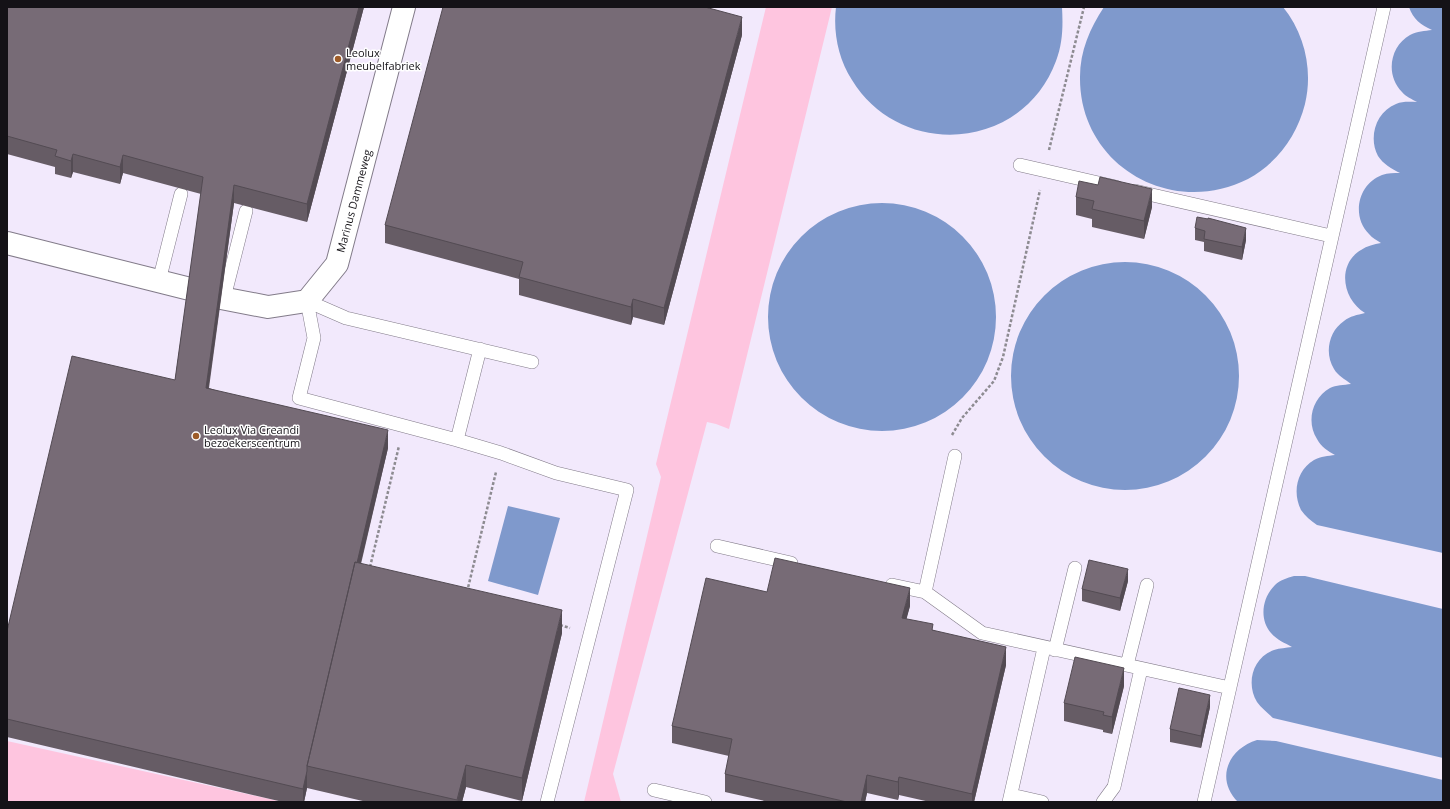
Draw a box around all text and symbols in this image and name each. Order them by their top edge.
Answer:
place label: Leolux meubelfabriek [346,45,421,73]
marker: Leolux meubelfabriek [333,54,343,64]
street label: Marinus Dammeweg [333,148,375,254]
place label: Leolux Via Creandi bezoekerscentrum [204,422,300,450]
marker: Leolux Via Creandi bezoekerscentrum [191,431,201,441]

